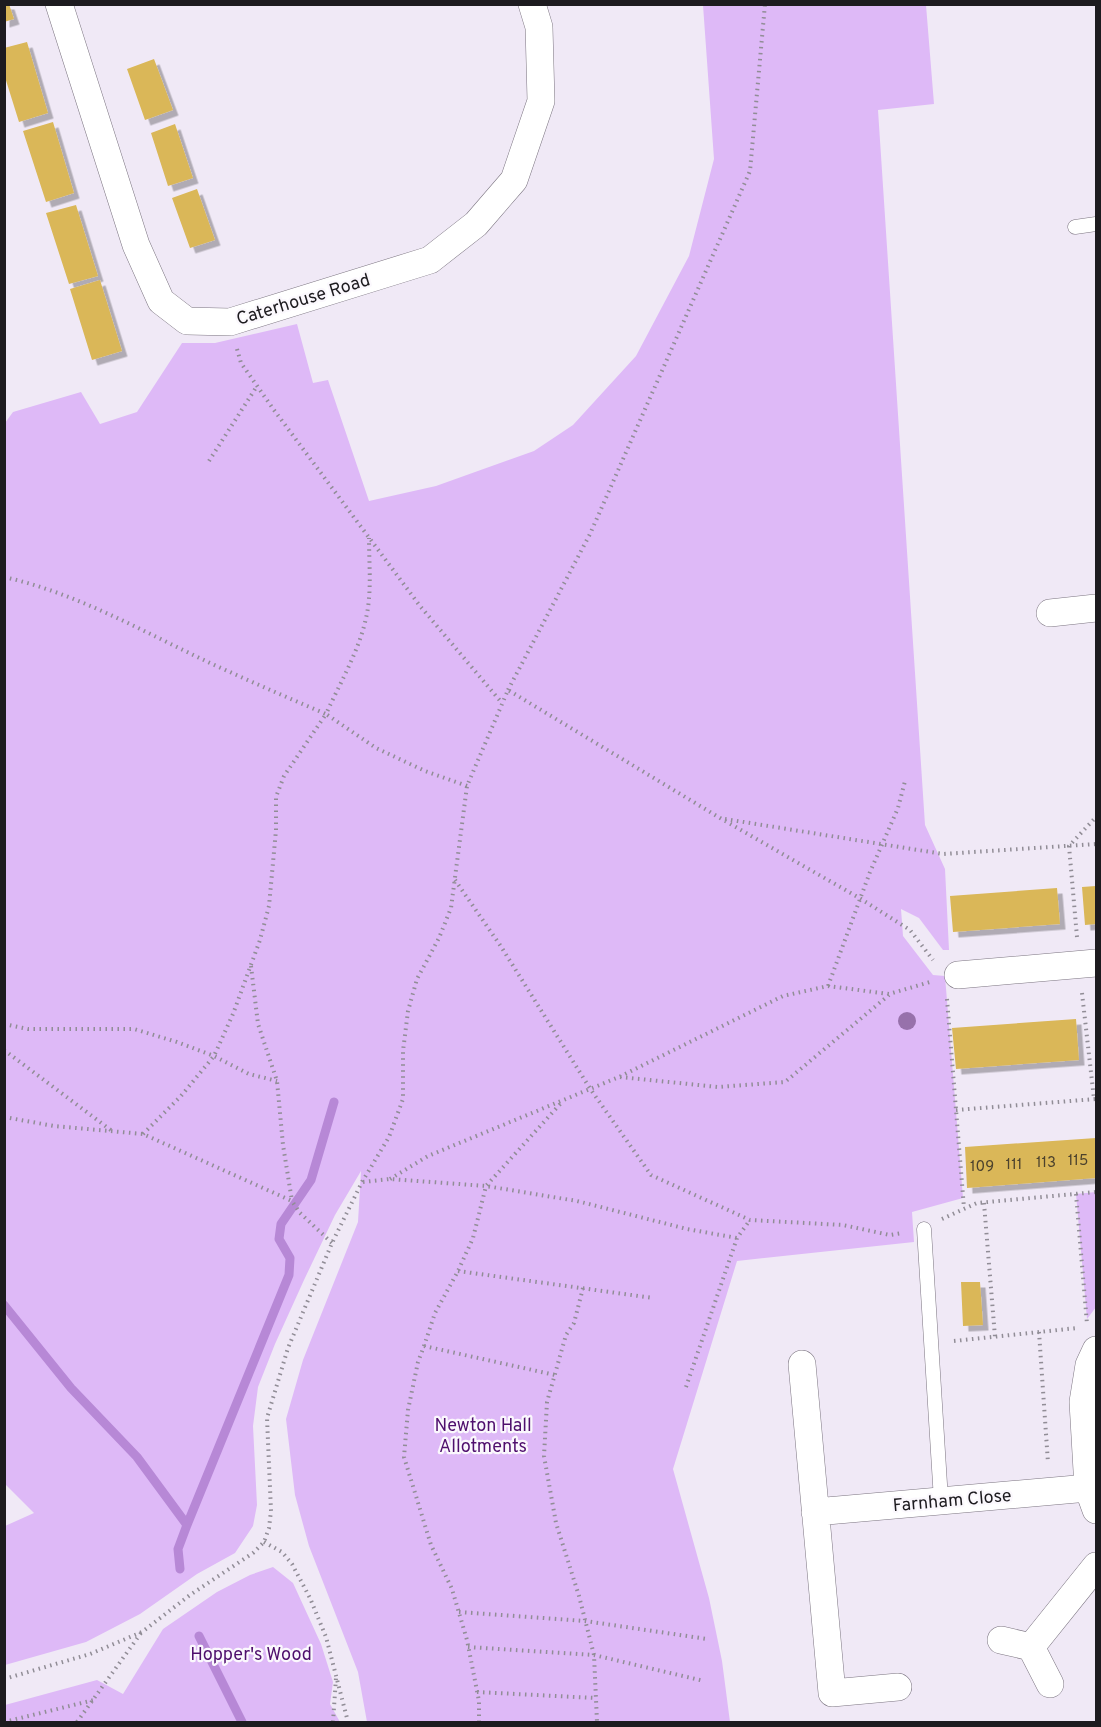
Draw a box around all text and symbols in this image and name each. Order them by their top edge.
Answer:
street label: Caterhouse Road [234,269,373,332]
house number: 115 [1068,1152,1088,1171]
house number: 113 [1036,1154,1056,1173]
house number: 111 [1006,1156,1022,1175]
house number: 109 [970,1158,994,1177]
park label: Newton Hall Allotments [434,1415,532,1459]
street label: Farnham Close [892,1485,1012,1518]
park label: Hopper's Wood [190,1644,312,1667]

